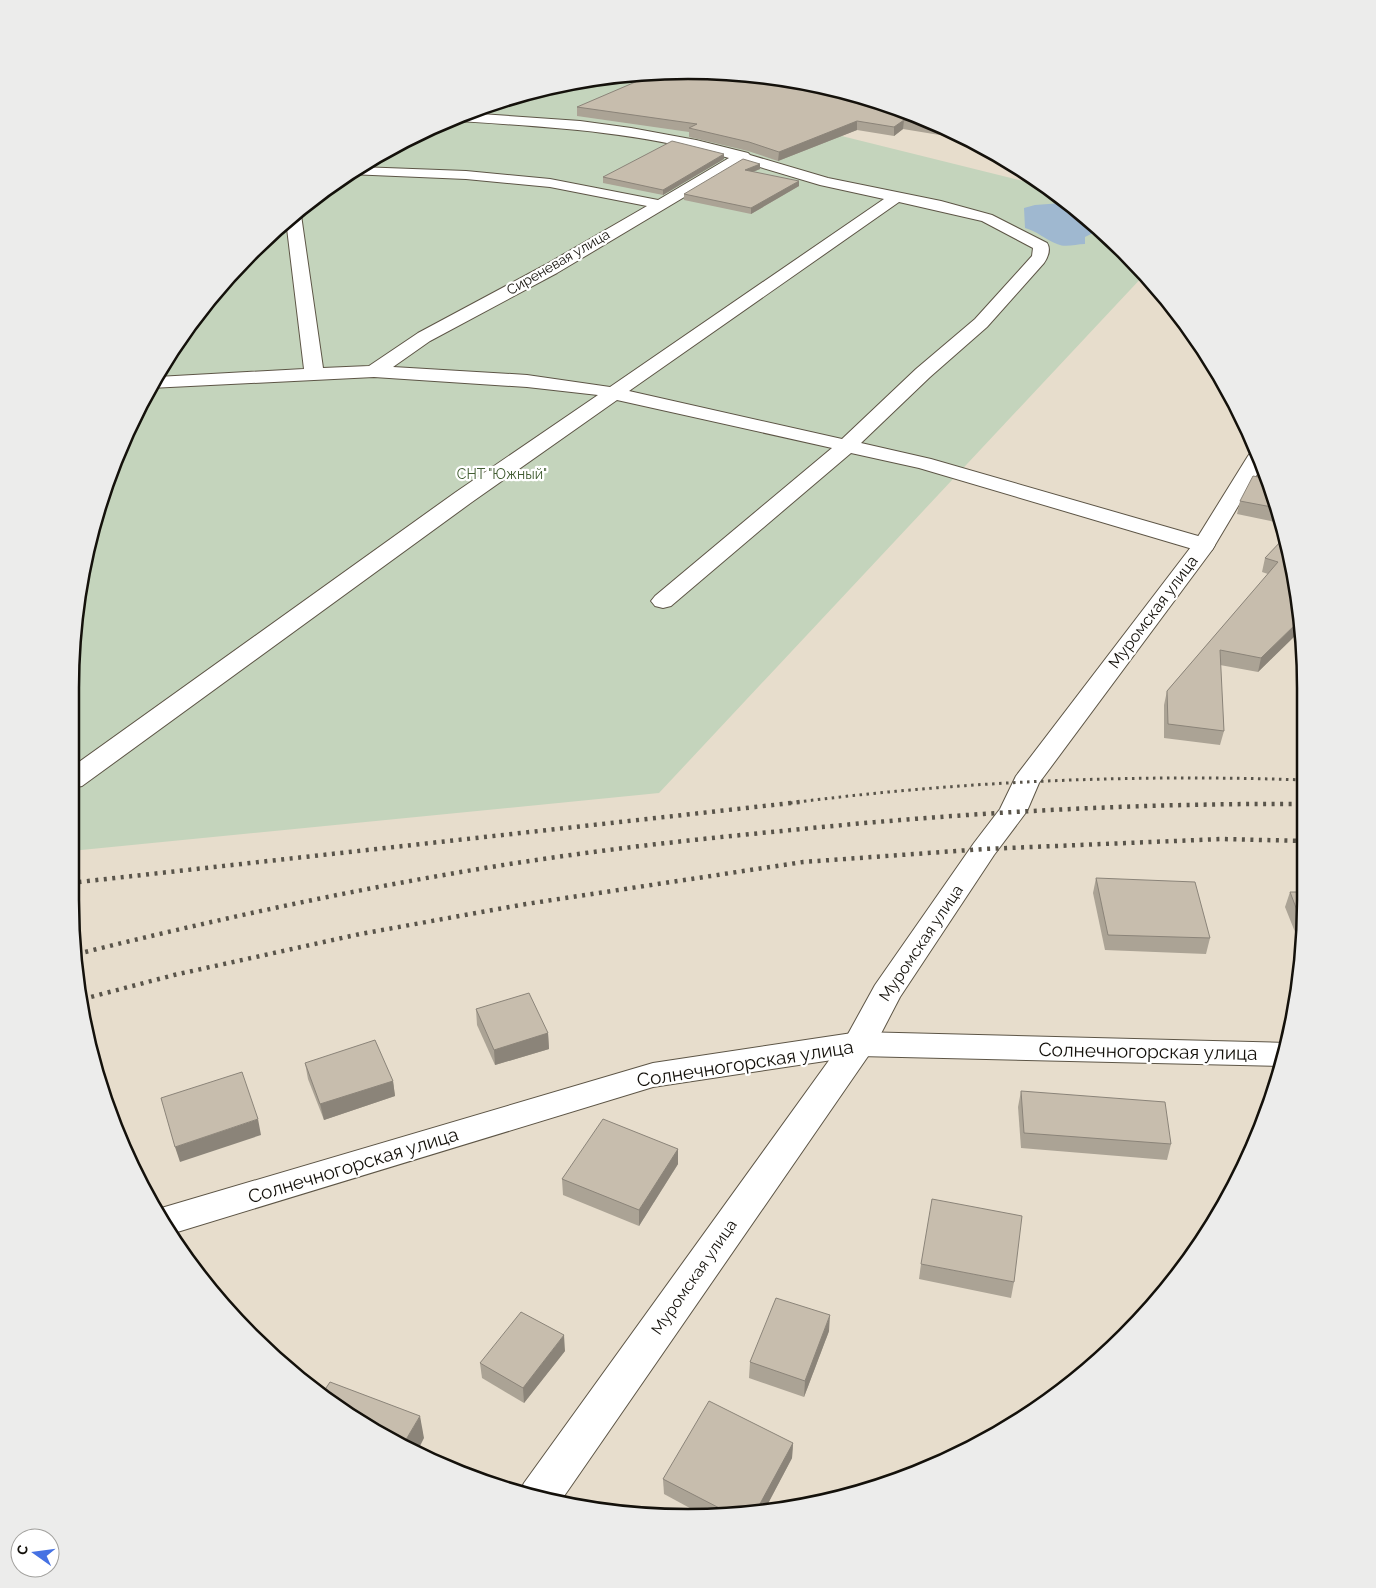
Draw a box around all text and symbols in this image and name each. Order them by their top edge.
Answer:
street label: Сиреневая улица [504,226,612,298]
park label: СНТ "Южный" [457,466,547,482]
street label: Муромская улица [1104,552,1202,672]
street label: Муромская улица [875,881,967,1005]
street label: Солнечногорская улица [635,1035,855,1091]
street label: Солнечногорская улица [1038,1038,1258,1064]
street label: Солнечногорская улица [245,1122,461,1208]
street label: Муромская улица [647,1216,741,1338]
north arrow [10,1528,60,1578]
text: С [13,1543,31,1556]

